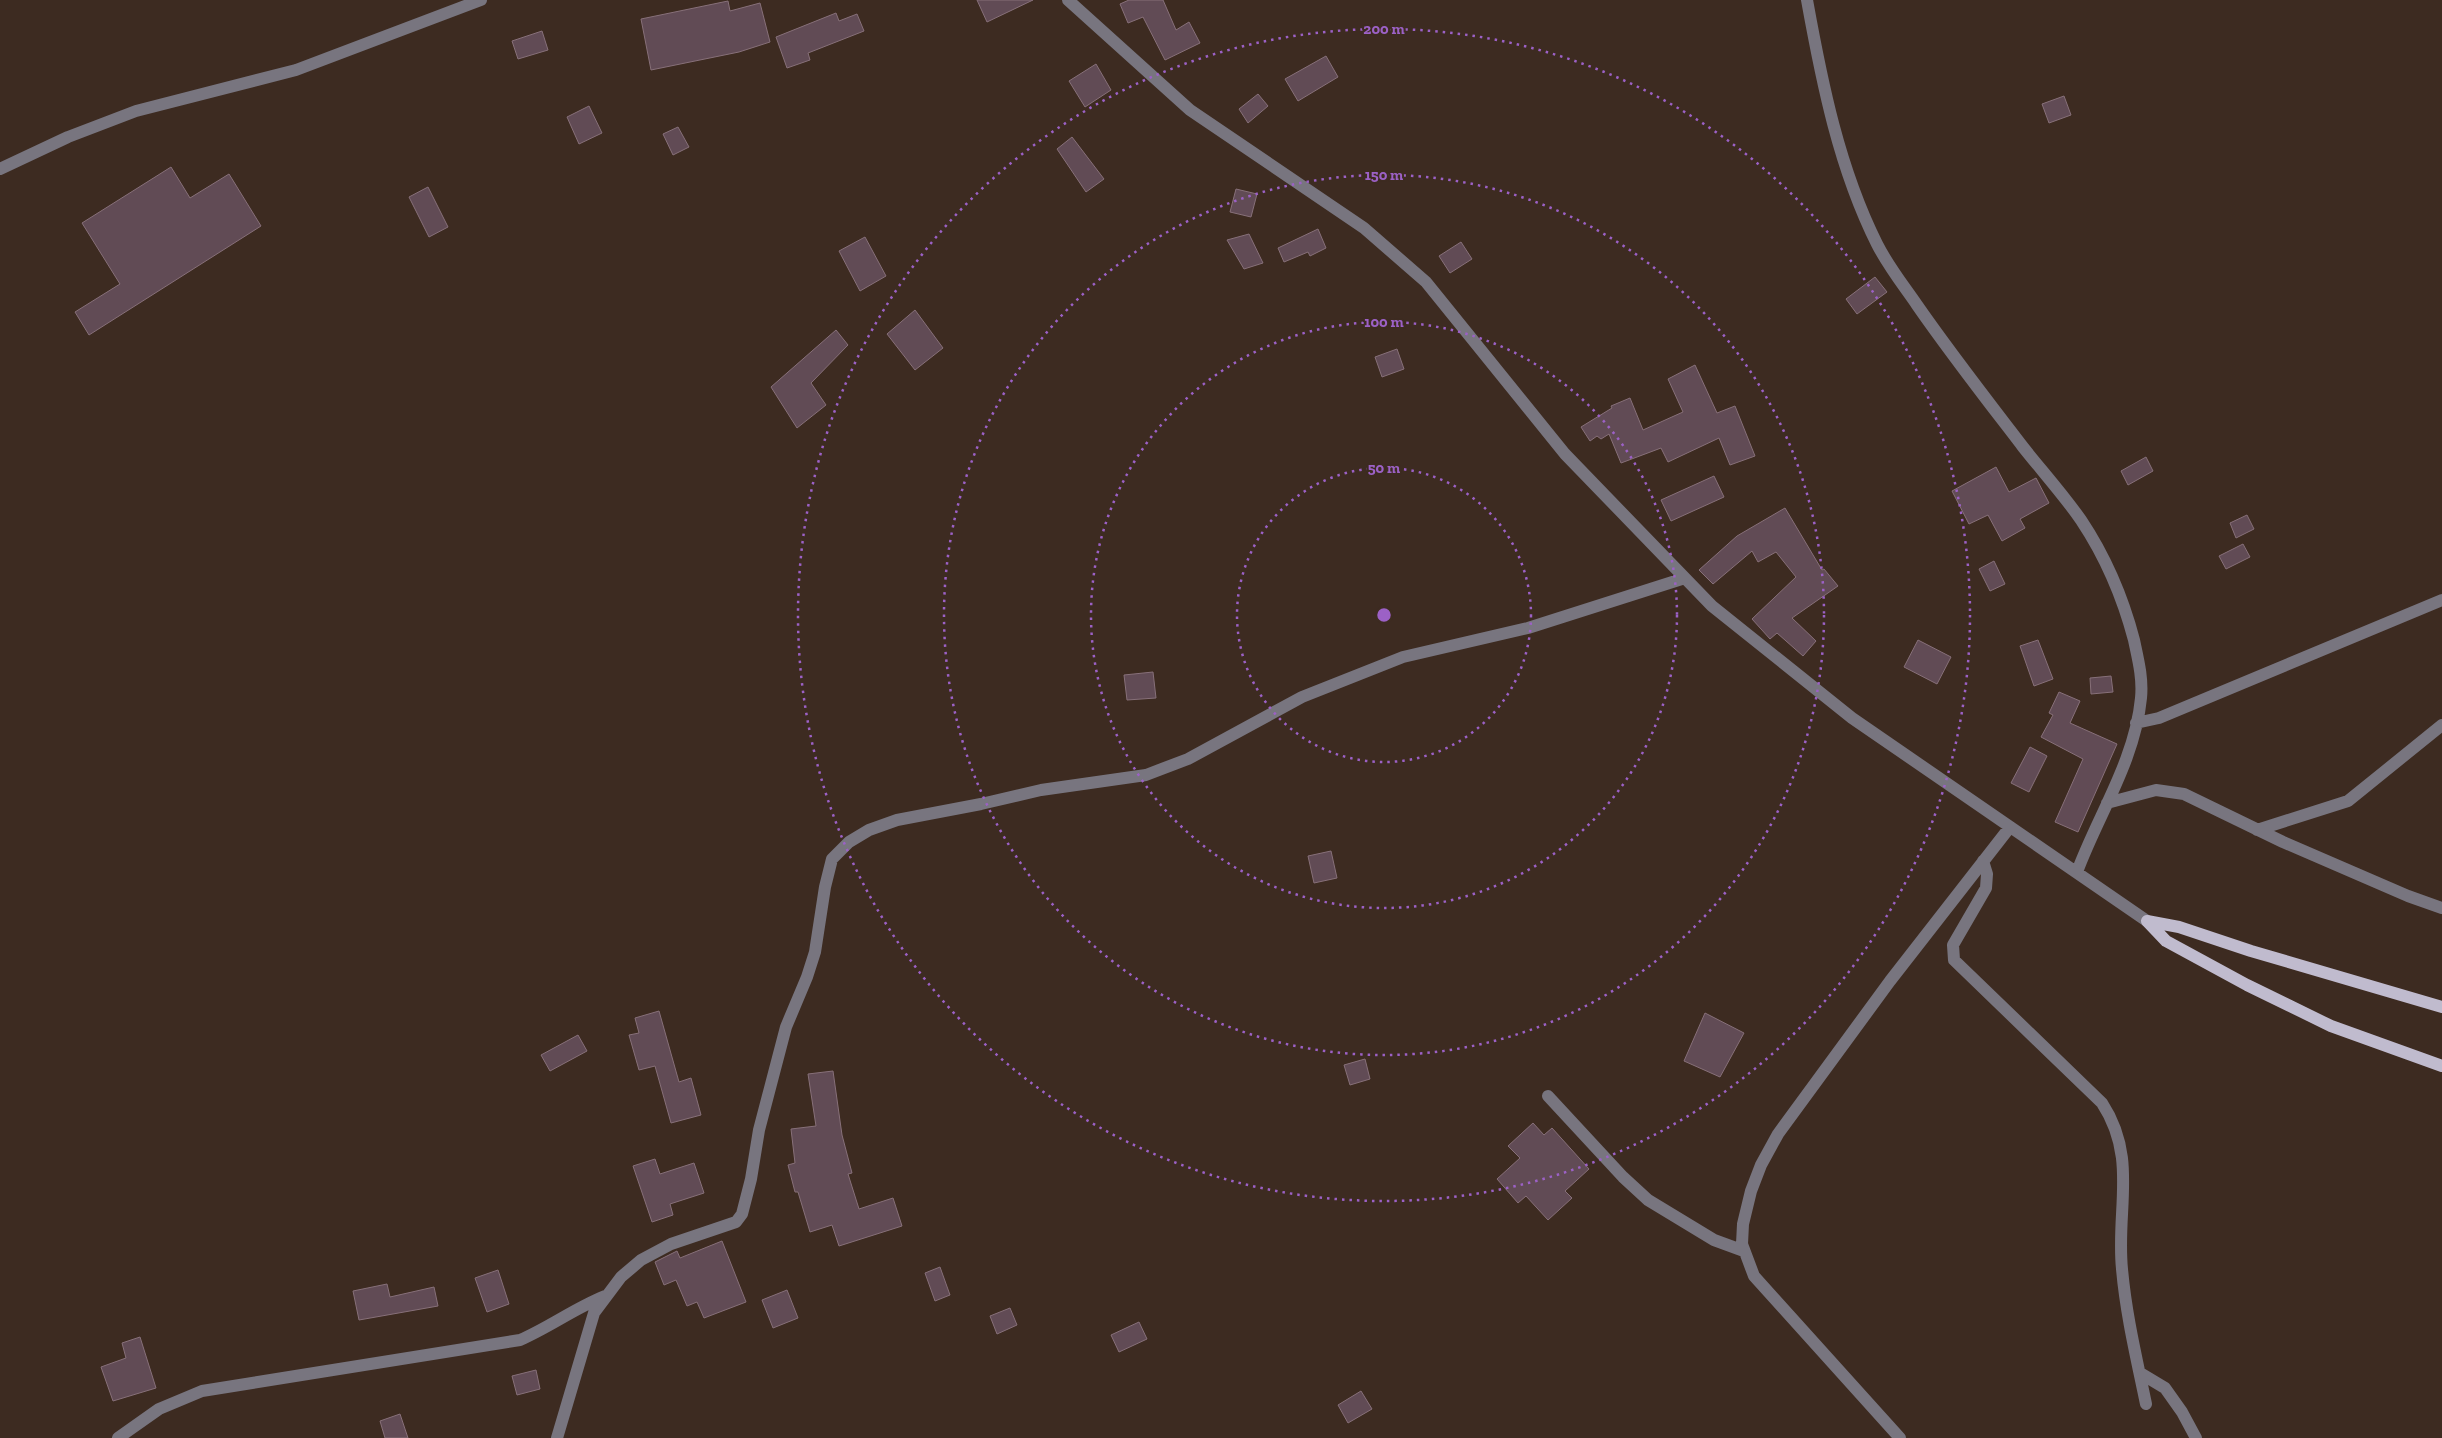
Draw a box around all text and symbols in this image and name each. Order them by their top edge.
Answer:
text: 200 m [1363,20,1405,38]
text: 150 m [1365,166,1403,184]
text: 100 m [1364,313,1404,331]
text: 50 m [1368,459,1400,477]
centre of rings [1375,606,1393,624]

